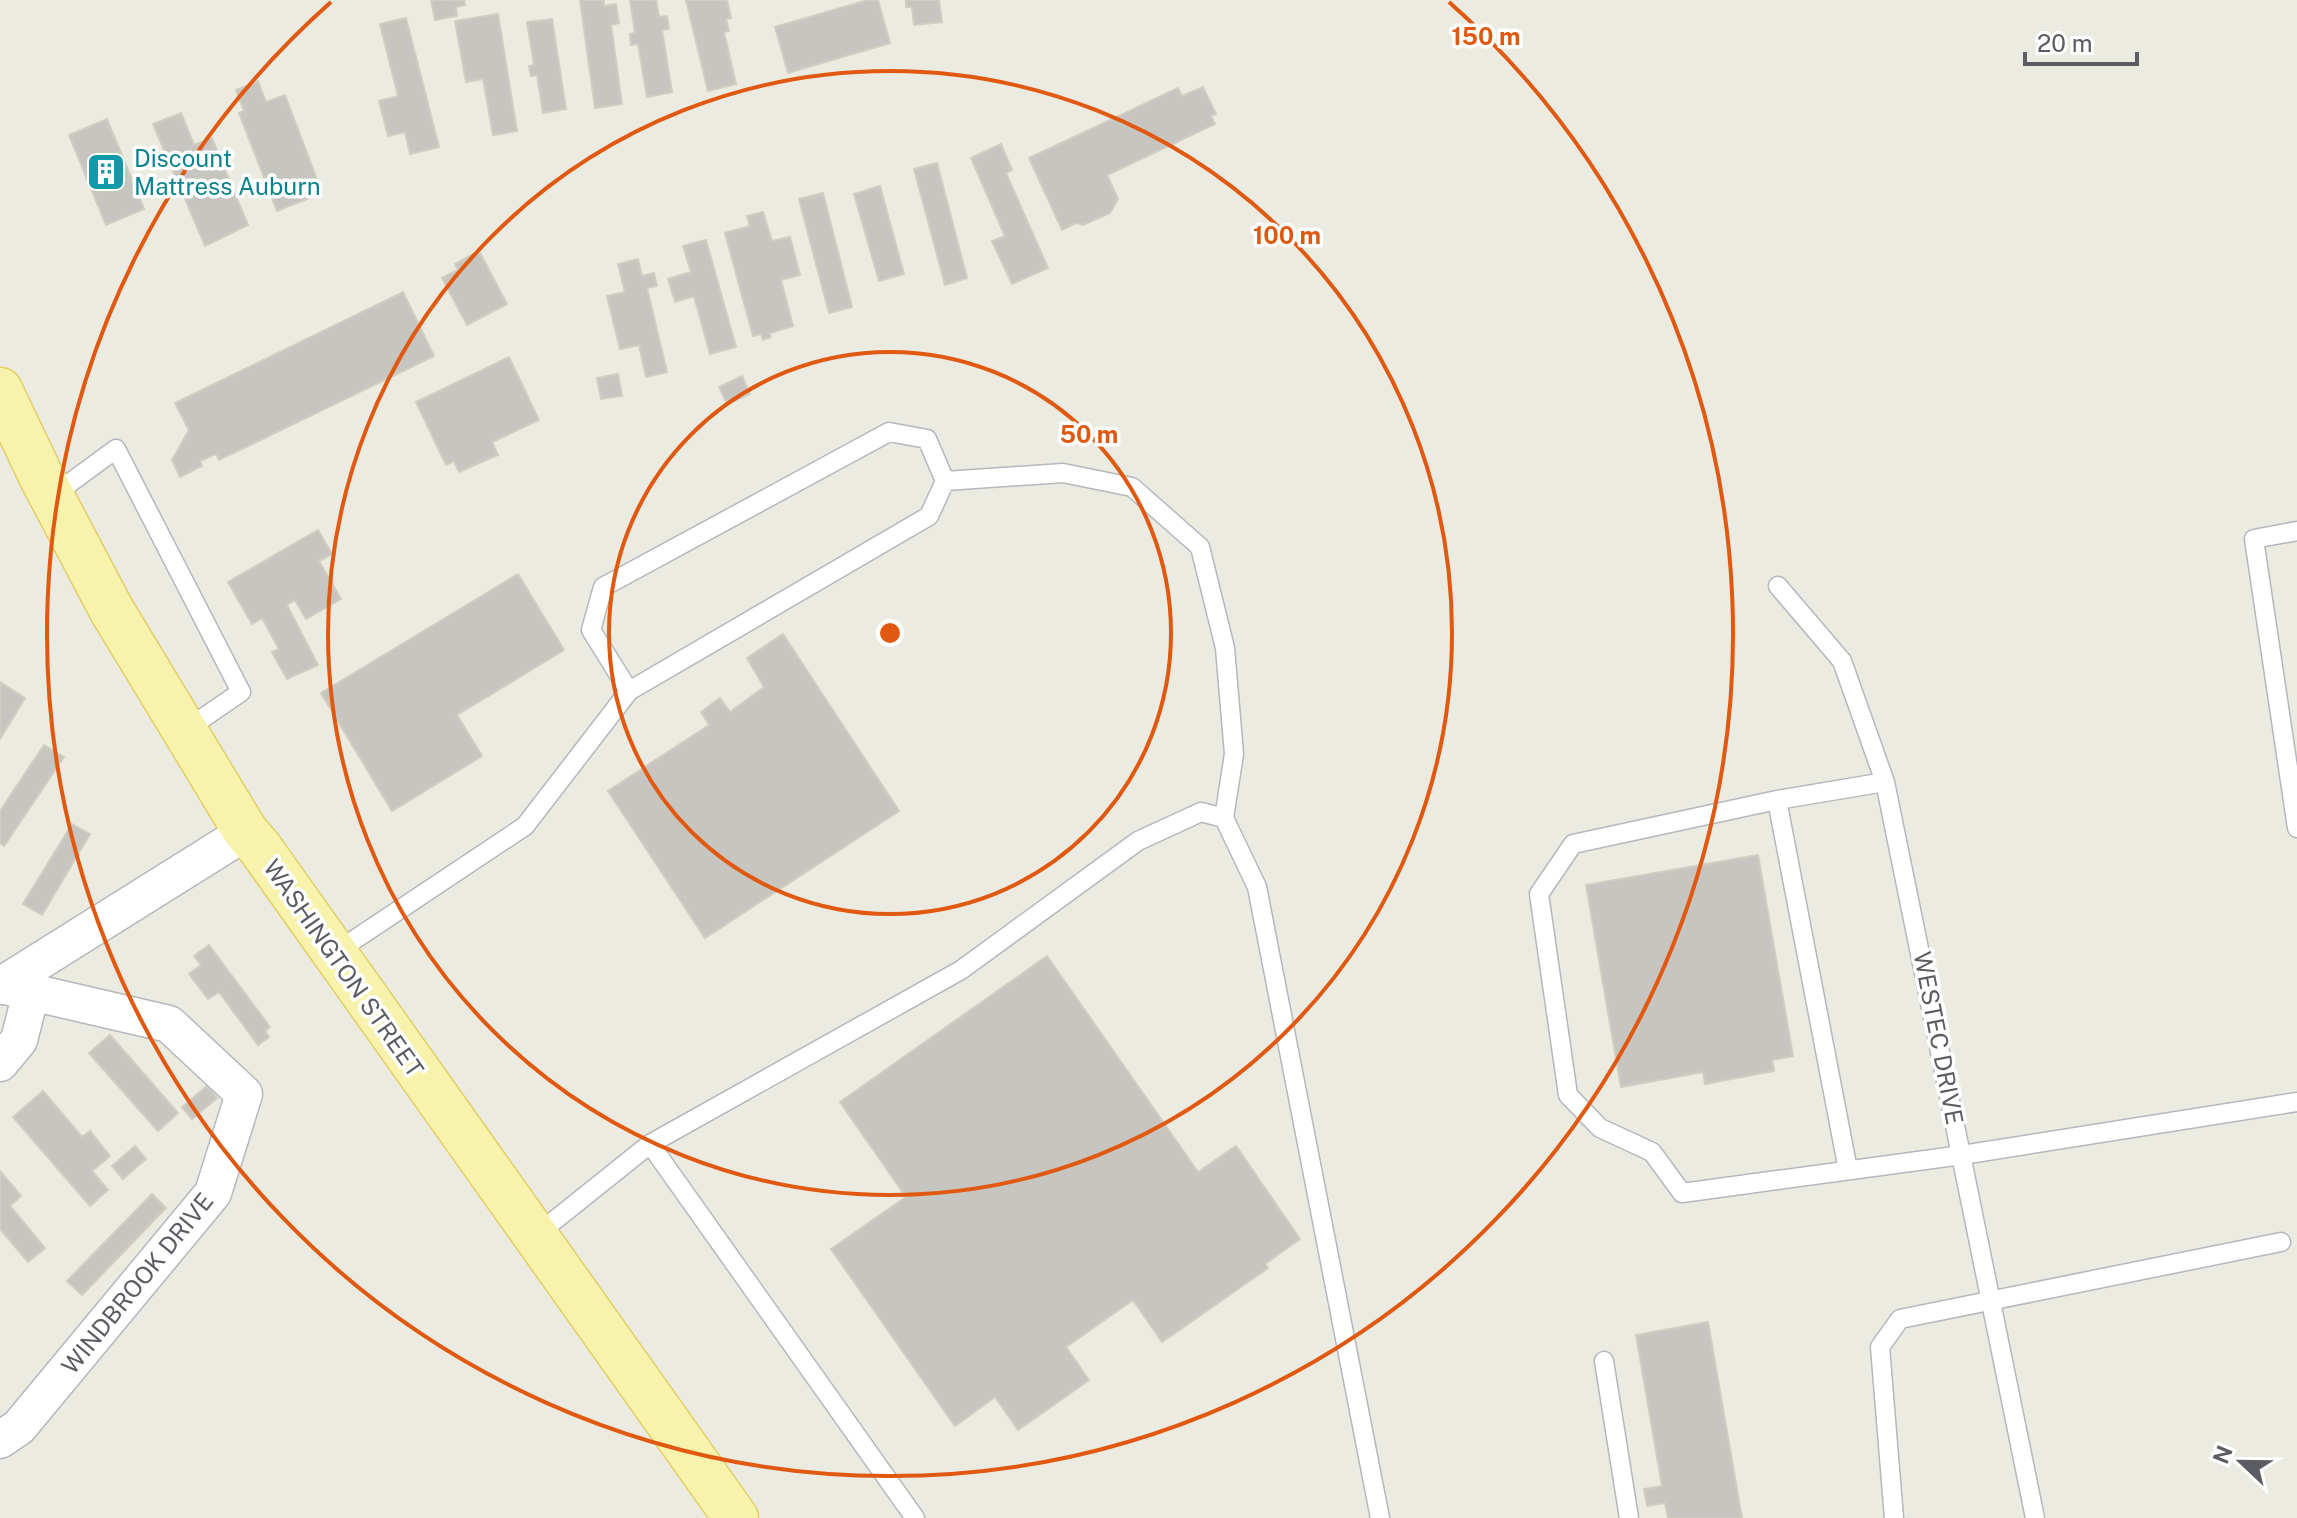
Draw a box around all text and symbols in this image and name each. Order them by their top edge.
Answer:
scale bar [2025,16,2137,66]
text: 150 m [1452,22,1520,50]
text: 20 m [2037,29,2093,57]
place label: Discount Mattress Auburn [134,144,321,200]
building icon: Discount Mattress Auburn [85,151,127,193]
text: 100 m [1253,221,1321,249]
text: 50 m [1060,420,1118,448]
centre of rings [876,619,904,647]
street label: WASHINGTON STREET [258,854,430,1082]
street label: WESTEC DRIVE [1908,949,1970,1127]
street label: WINDBROOK DRIVE [55,1187,219,1379]
north arrow [2201,1422,2281,1502]
text: N [2207,1442,2238,1467]

